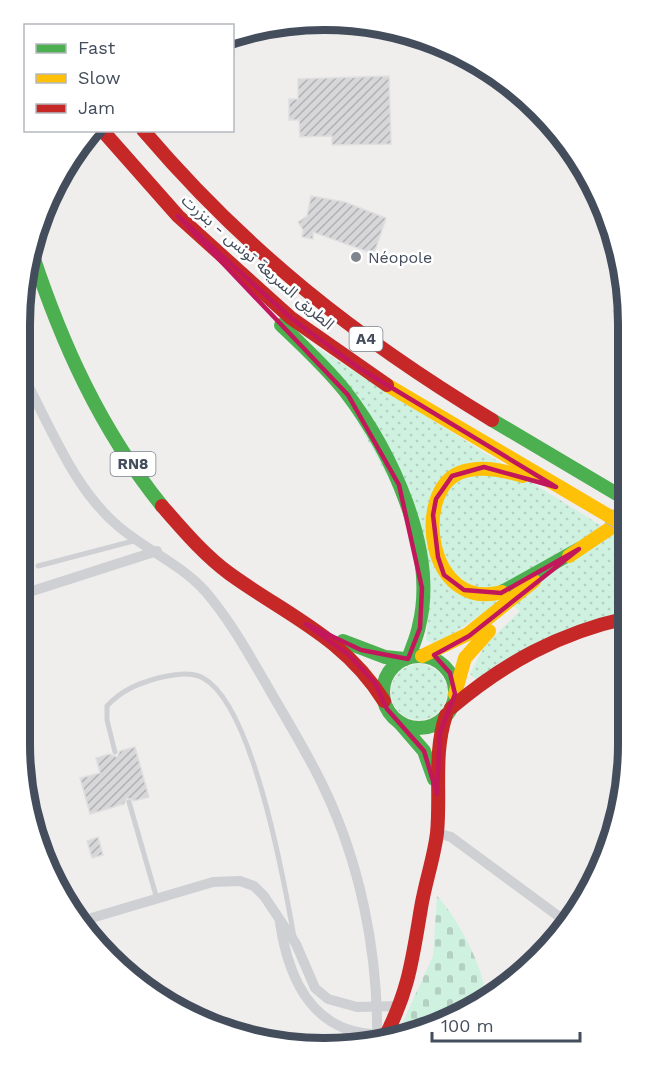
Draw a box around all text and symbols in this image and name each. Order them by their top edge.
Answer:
legend [24,24,234,132]
text: Fast [78,37,116,58]
text: Slow [78,67,121,88]
text: Jam [78,97,115,118]
street label: الطريق السريعة تونس - بنزرت [177,191,338,334]
place label: Néopole [368,248,432,267]
marker: Néopole [349,250,363,264]
road number: A4 [350,327,382,351]
road number: RN8 [110,452,156,476]
scale bar [432,1005,580,1043]
text: 100 m [441,1015,494,1036]

